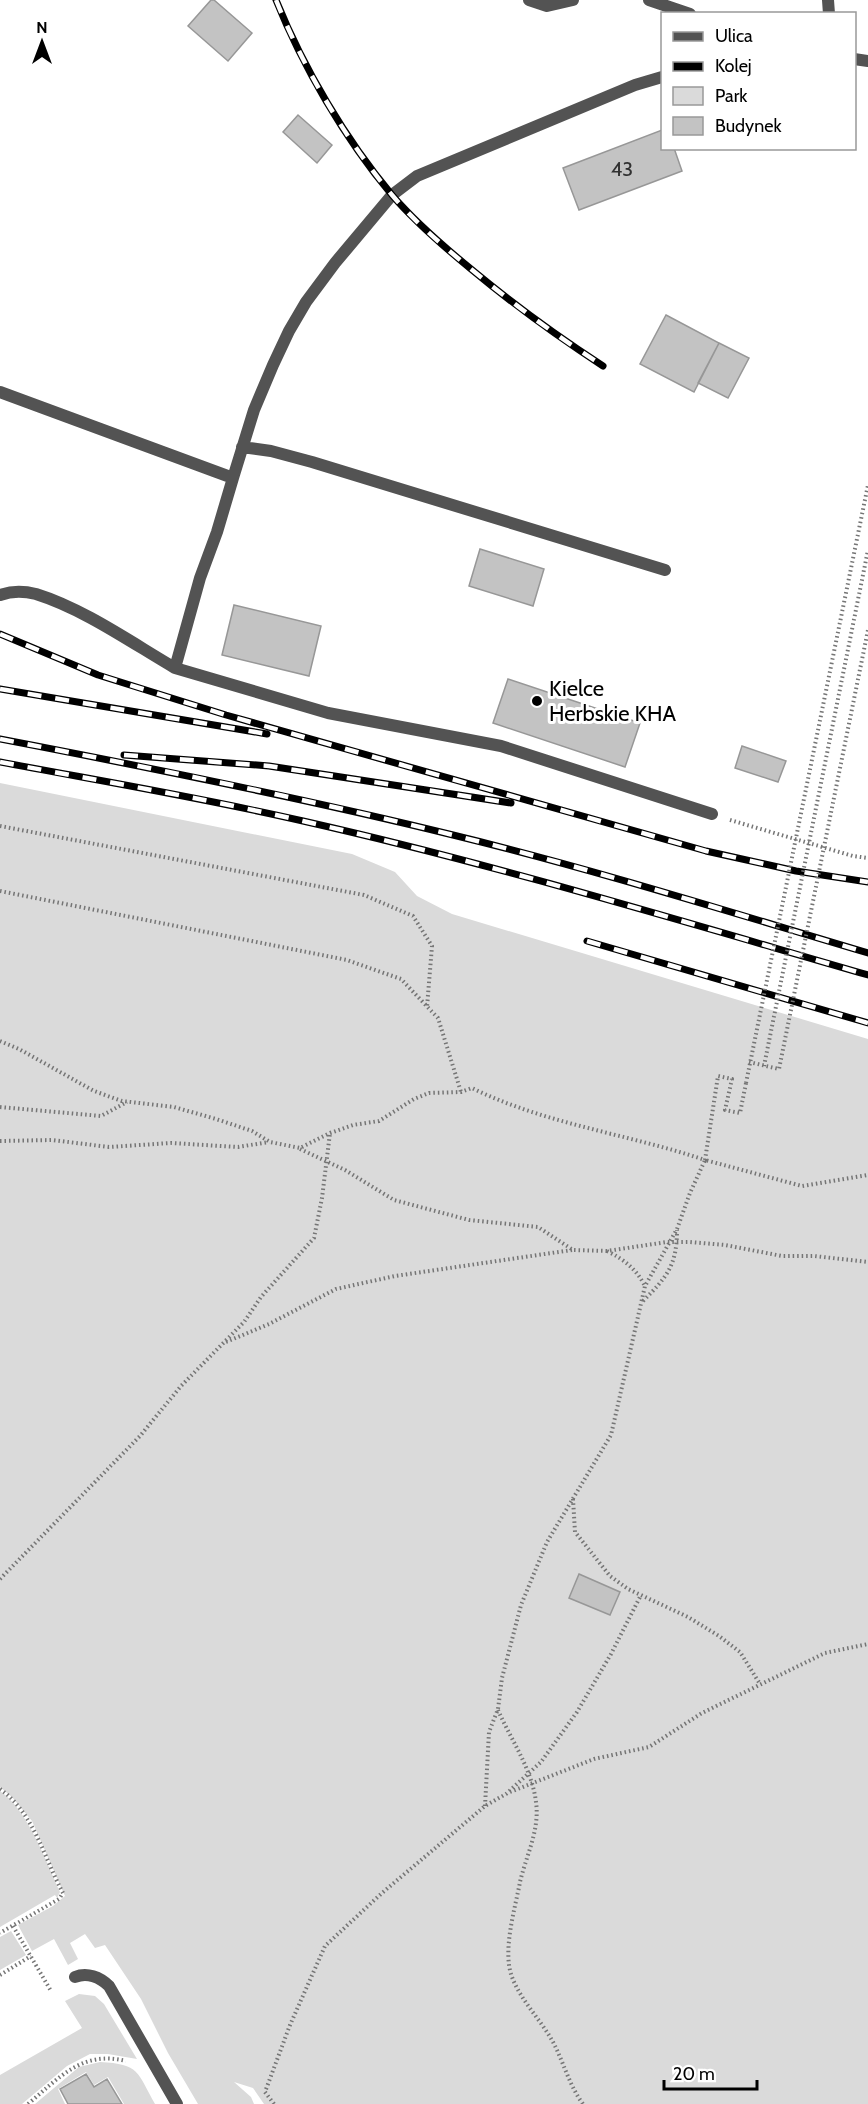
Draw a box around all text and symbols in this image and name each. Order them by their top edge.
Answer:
north arrow [12,12,72,72]
legend [661,12,856,150]
text: N [36,18,48,37]
text: Ulica [715,25,753,47]
text: Kolej [715,55,752,77]
text: Park [715,85,748,107]
text: Budynek [715,115,782,137]
house number: 43 [611,157,633,181]
place label: Kielce Herbskie KHA [549,675,676,727]
marker: Kielce Herbskie KHA [530,694,544,708]
scale bar [664,2053,757,2091]
text: 20 m [673,2063,715,2085]

